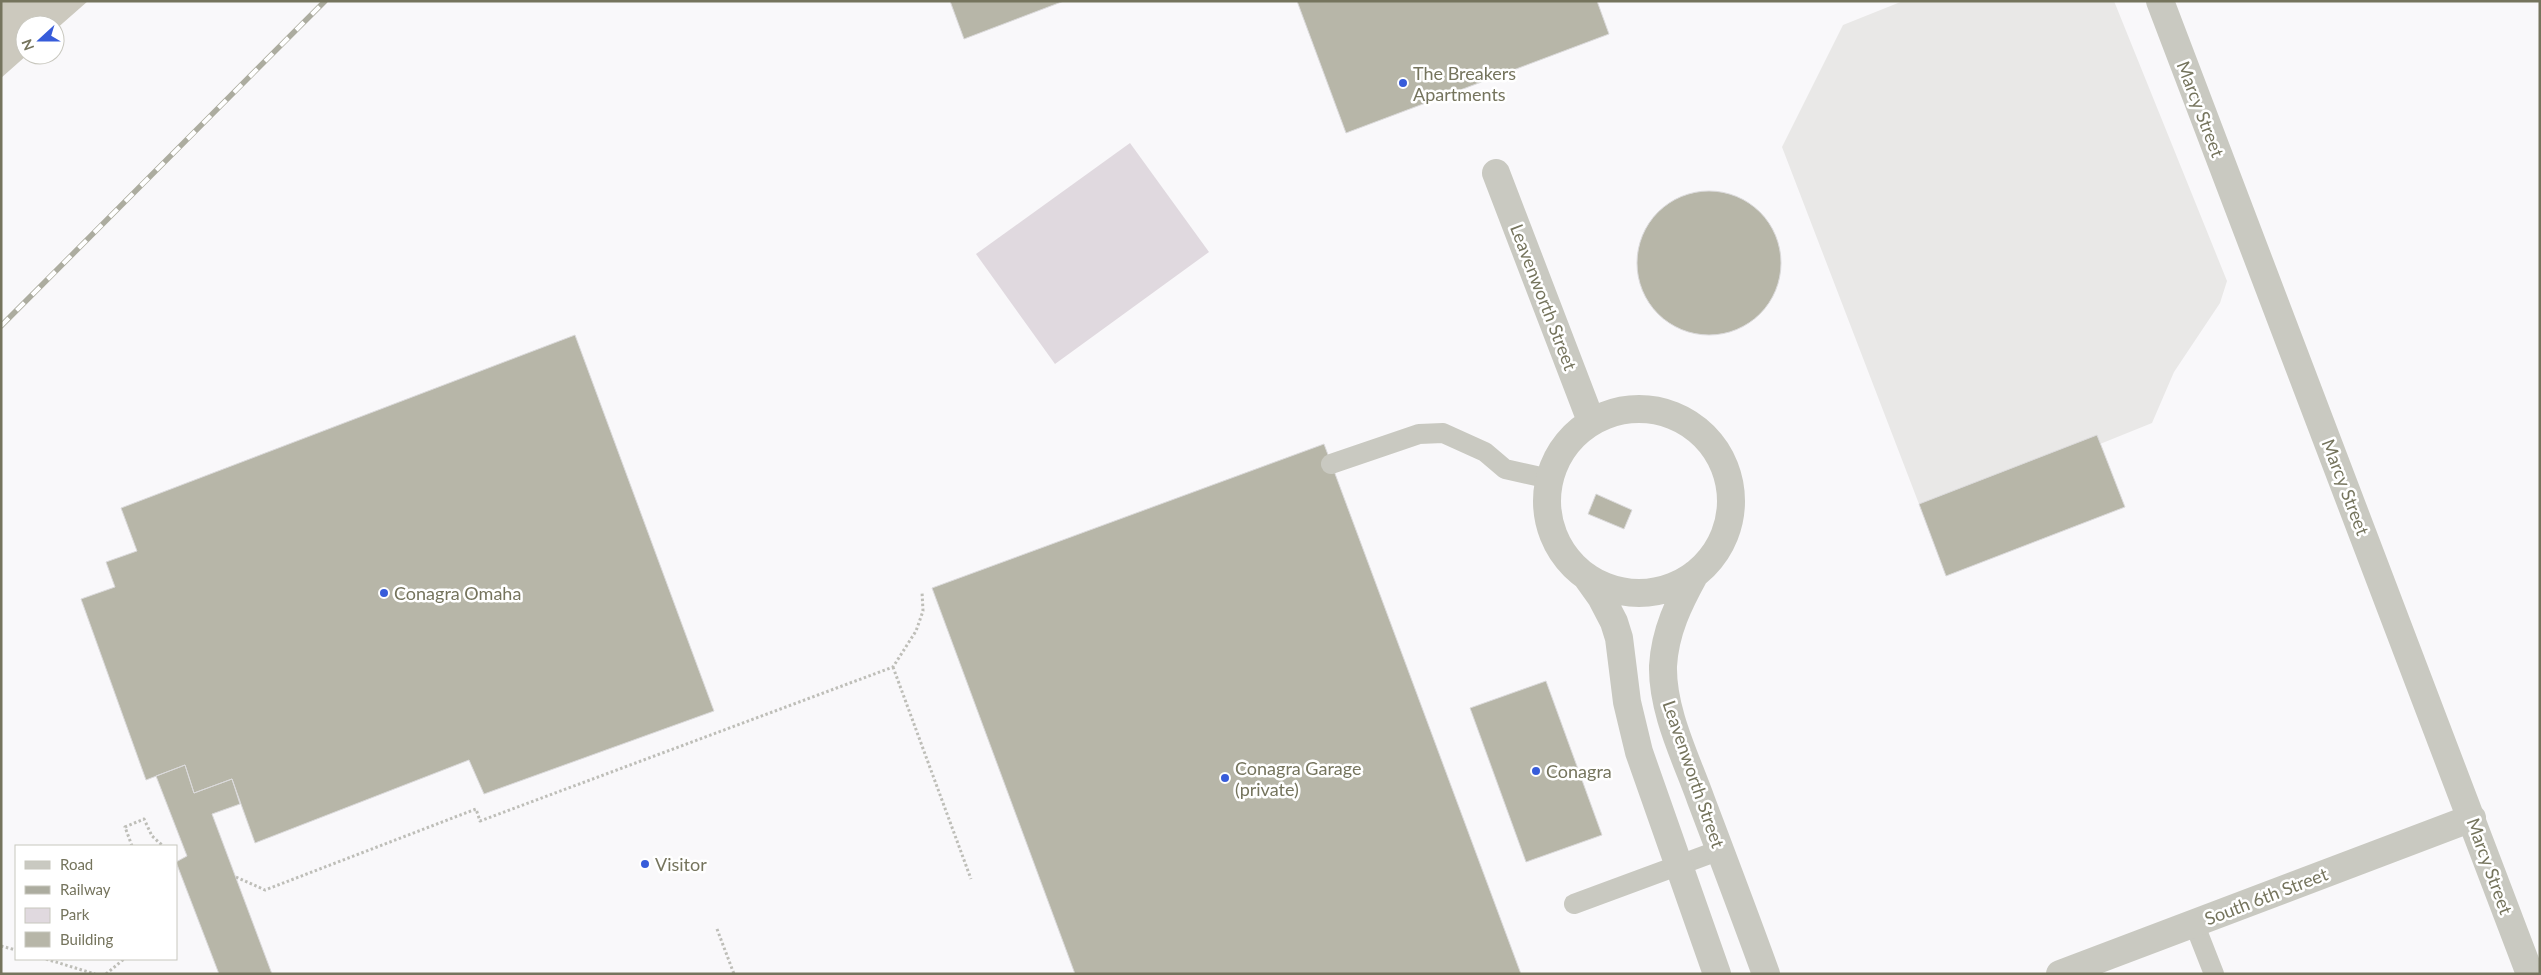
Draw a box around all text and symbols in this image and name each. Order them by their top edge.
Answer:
north arrow [15,15,65,65]
text: N [18,37,37,53]
street label: Marcy Street [2173,58,2230,161]
place label: The Breakers Apartments [1413,62,1516,105]
marker: The Breakers Apartments [1397,77,1409,89]
street label: Leavenworth Street [1506,221,1582,374]
street label: Marcy Street [2318,436,2375,539]
place label: Conagra Omaha [394,582,521,604]
marker: Conagra Omaha [378,587,390,599]
street label: Leavenworth Street [1658,697,1730,851]
place label: Conagra Garage (private) [1235,757,1361,800]
place label: Conagra [1546,760,1612,782]
marker: Conagra [1530,765,1542,777]
marker: Conagra Garage (private) [1219,772,1231,784]
street label: Marcy Street [2462,815,2518,918]
legend [15,845,178,960]
place label: Visitor [655,853,707,875]
text: Road [60,855,93,873]
marker: Visitor [639,858,651,870]
street label: South 6th Street [2201,862,2331,930]
text: Railway [60,880,111,898]
text: Park [60,905,90,923]
text: Building [60,930,113,948]

